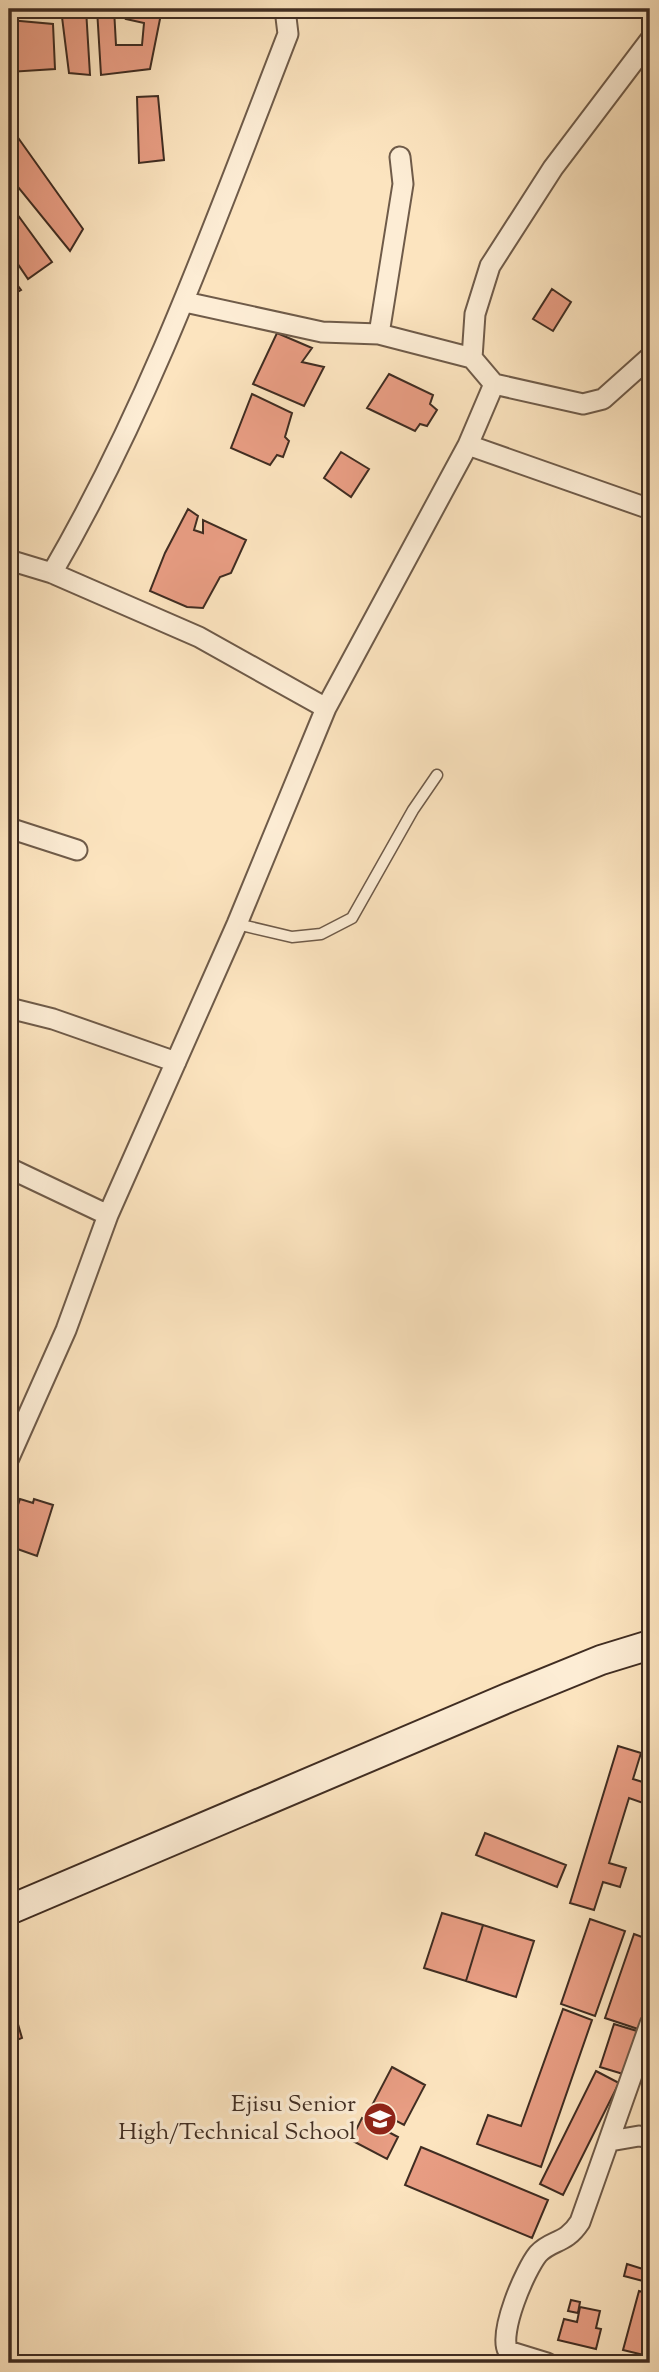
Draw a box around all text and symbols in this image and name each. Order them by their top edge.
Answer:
place label: Ejisu Senior High/Technical School [118,2088,356,2150]
school or university icon: Ejisu Senior High/Technical School [361,2100,399,2138]

